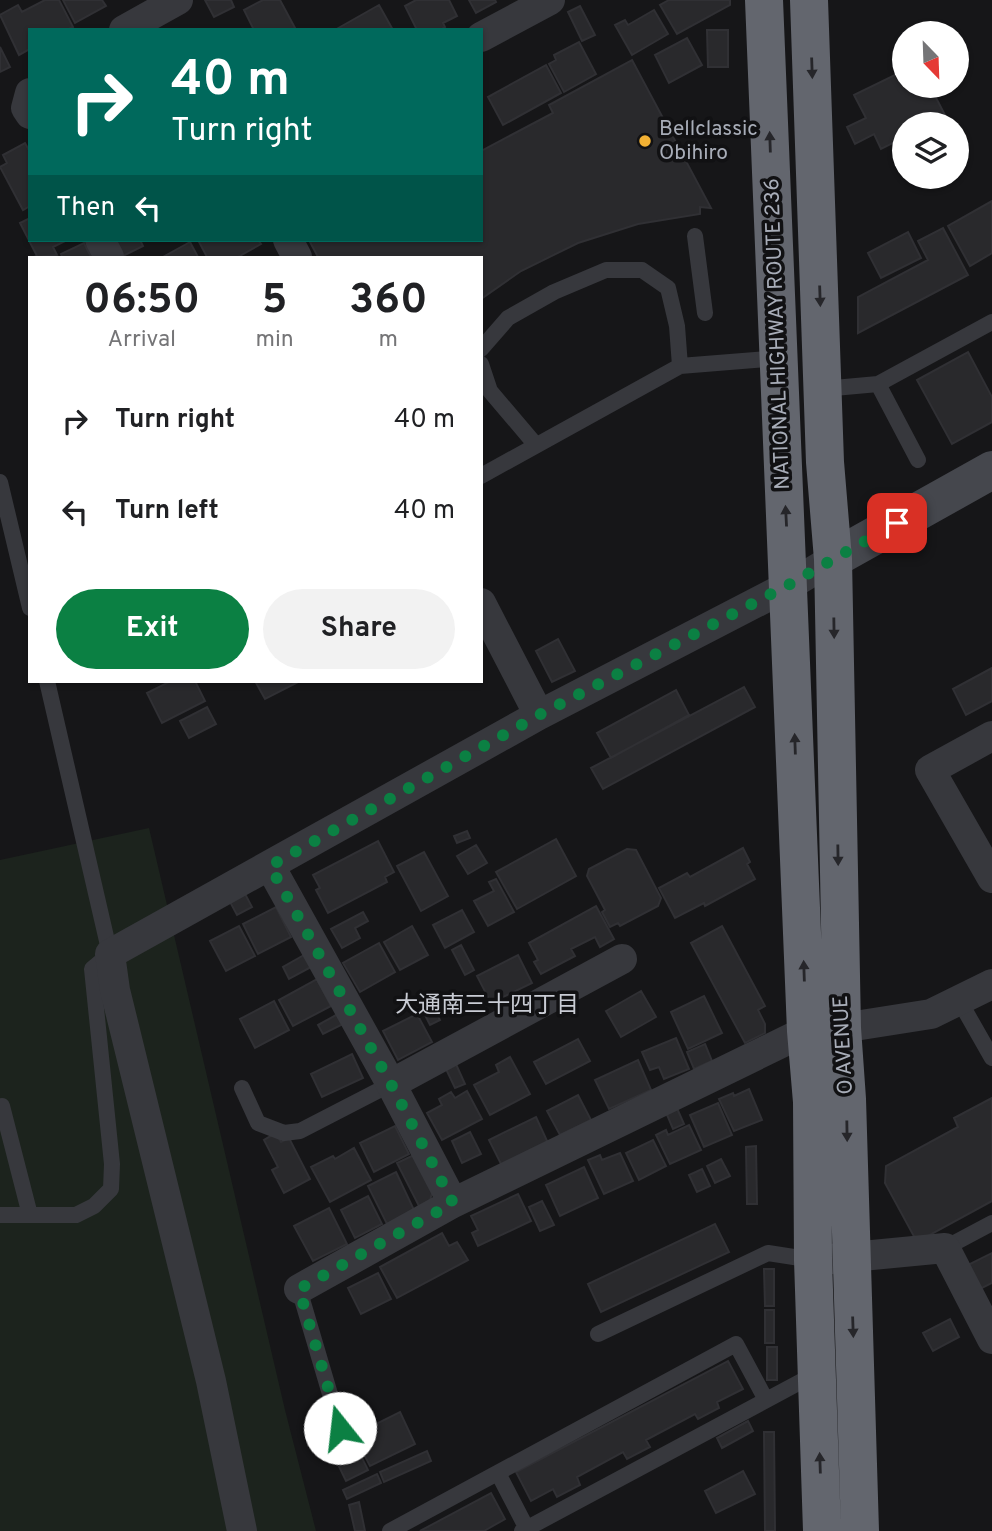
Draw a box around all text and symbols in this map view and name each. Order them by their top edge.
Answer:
north arrow [892,21,970,98]
map controls [892,21,969,189]
text: 40 m [171,51,290,113]
icon: right [56,56,147,147]
one-way arrow [806,57,817,79]
text: Turn right [171,112,313,152]
button: layers [892,112,969,189]
place label: Bellclassic Obihiro [659,116,758,167]
one-way arrow [764,131,775,153]
marker: Bellclassic Obihiro [637,133,653,149]
street label: NATIONAL HIGHWAY ROUTE 236 [759,178,797,490]
icon: left [129,189,167,227]
text: Then [56,192,115,225]
text: 06:50 [83,275,200,328]
text: 5 [262,275,287,328]
text: 360 [349,275,428,328]
one-way arrow [814,285,825,307]
text: Arrival [107,326,176,355]
text: min [255,326,294,355]
text: m [379,326,398,355]
icon: right [56,402,94,440]
text: Turn right [115,404,235,437]
text: 40 m [394,404,455,437]
icon: left [56,493,94,531]
pin [867,493,927,553]
text: Turn left [115,495,219,528]
text: 40 m [394,495,455,528]
icon: arrive [878,504,916,542]
one-way arrow [780,505,791,527]
button: Exit [56,589,249,669]
button: Share [263,589,455,669]
one-way arrow [828,617,840,639]
one-way arrow [790,733,801,755]
one-way arrow [833,844,844,866]
one-way arrow [799,960,810,982]
district label: 大通南三十四丁目 [395,992,579,1021]
street label: O AVENUE [828,995,860,1095]
one-way arrow [842,1121,853,1143]
one-way arrow [847,1316,858,1338]
position arrow [303,1391,377,1465]
one-way arrow [814,1452,825,1474]

